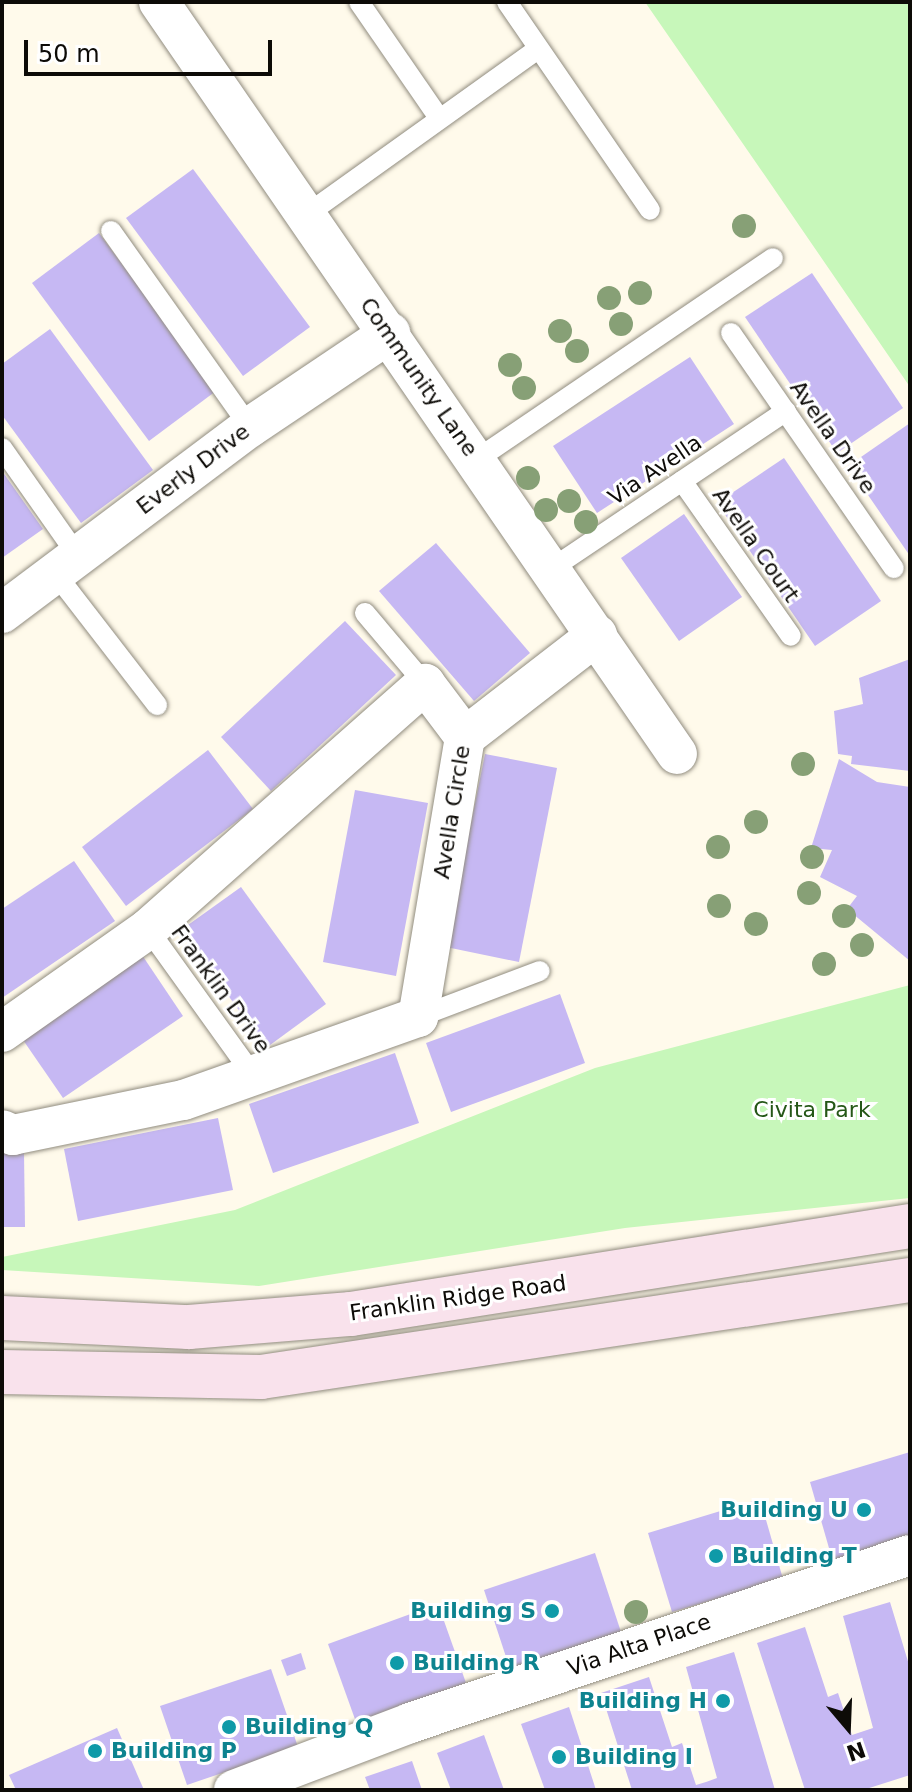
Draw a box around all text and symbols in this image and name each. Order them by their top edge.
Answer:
scale bar [28,24,276,74]
text: 50 m [38,40,100,68]
street label: Community Lane [354,293,484,461]
street label: Avella Drive [784,376,882,498]
street label: Everly Drive [131,418,255,520]
street label: Via Avella [603,429,707,511]
street label: Avella Court [707,483,805,607]
street label: Avella Circle [428,743,476,881]
street label: Franklin Drive [166,920,276,1058]
park label: Civita Park [753,1097,871,1123]
street label: Franklin Ridge Road [348,1270,568,1326]
place label: Building U [720,1497,848,1523]
marker: Building U [855,1501,873,1519]
place label: Building T [732,1543,857,1569]
marker: Building T [707,1547,725,1565]
place label: Building S [410,1598,536,1624]
marker: Building S [543,1602,561,1620]
street label: Via Alta Place [564,1608,714,1682]
place label: Building R [413,1650,540,1676]
marker: Building R [388,1654,406,1672]
place label: Building H [579,1688,707,1714]
north arrow [808,1688,888,1768]
marker: Building H [714,1692,732,1710]
place label: Building Q [245,1714,374,1740]
marker: Building Q [220,1718,238,1736]
text: N [843,1736,869,1766]
place label: Building P [111,1738,237,1764]
marker: Building P [86,1742,104,1760]
place label: Building I [575,1744,693,1770]
marker: Building I [550,1748,568,1766]

